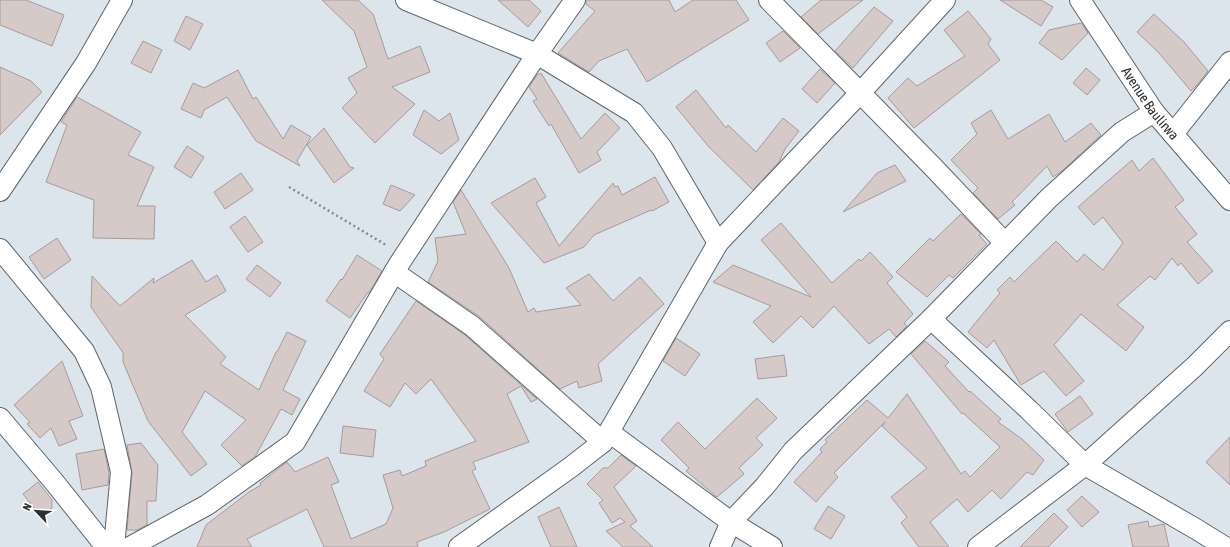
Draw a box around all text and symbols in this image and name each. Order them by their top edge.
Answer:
street label: Avenue Baulirwa [1118,64,1182,143]
north arrow [16,491,56,531]
text: N [20,501,34,512]

